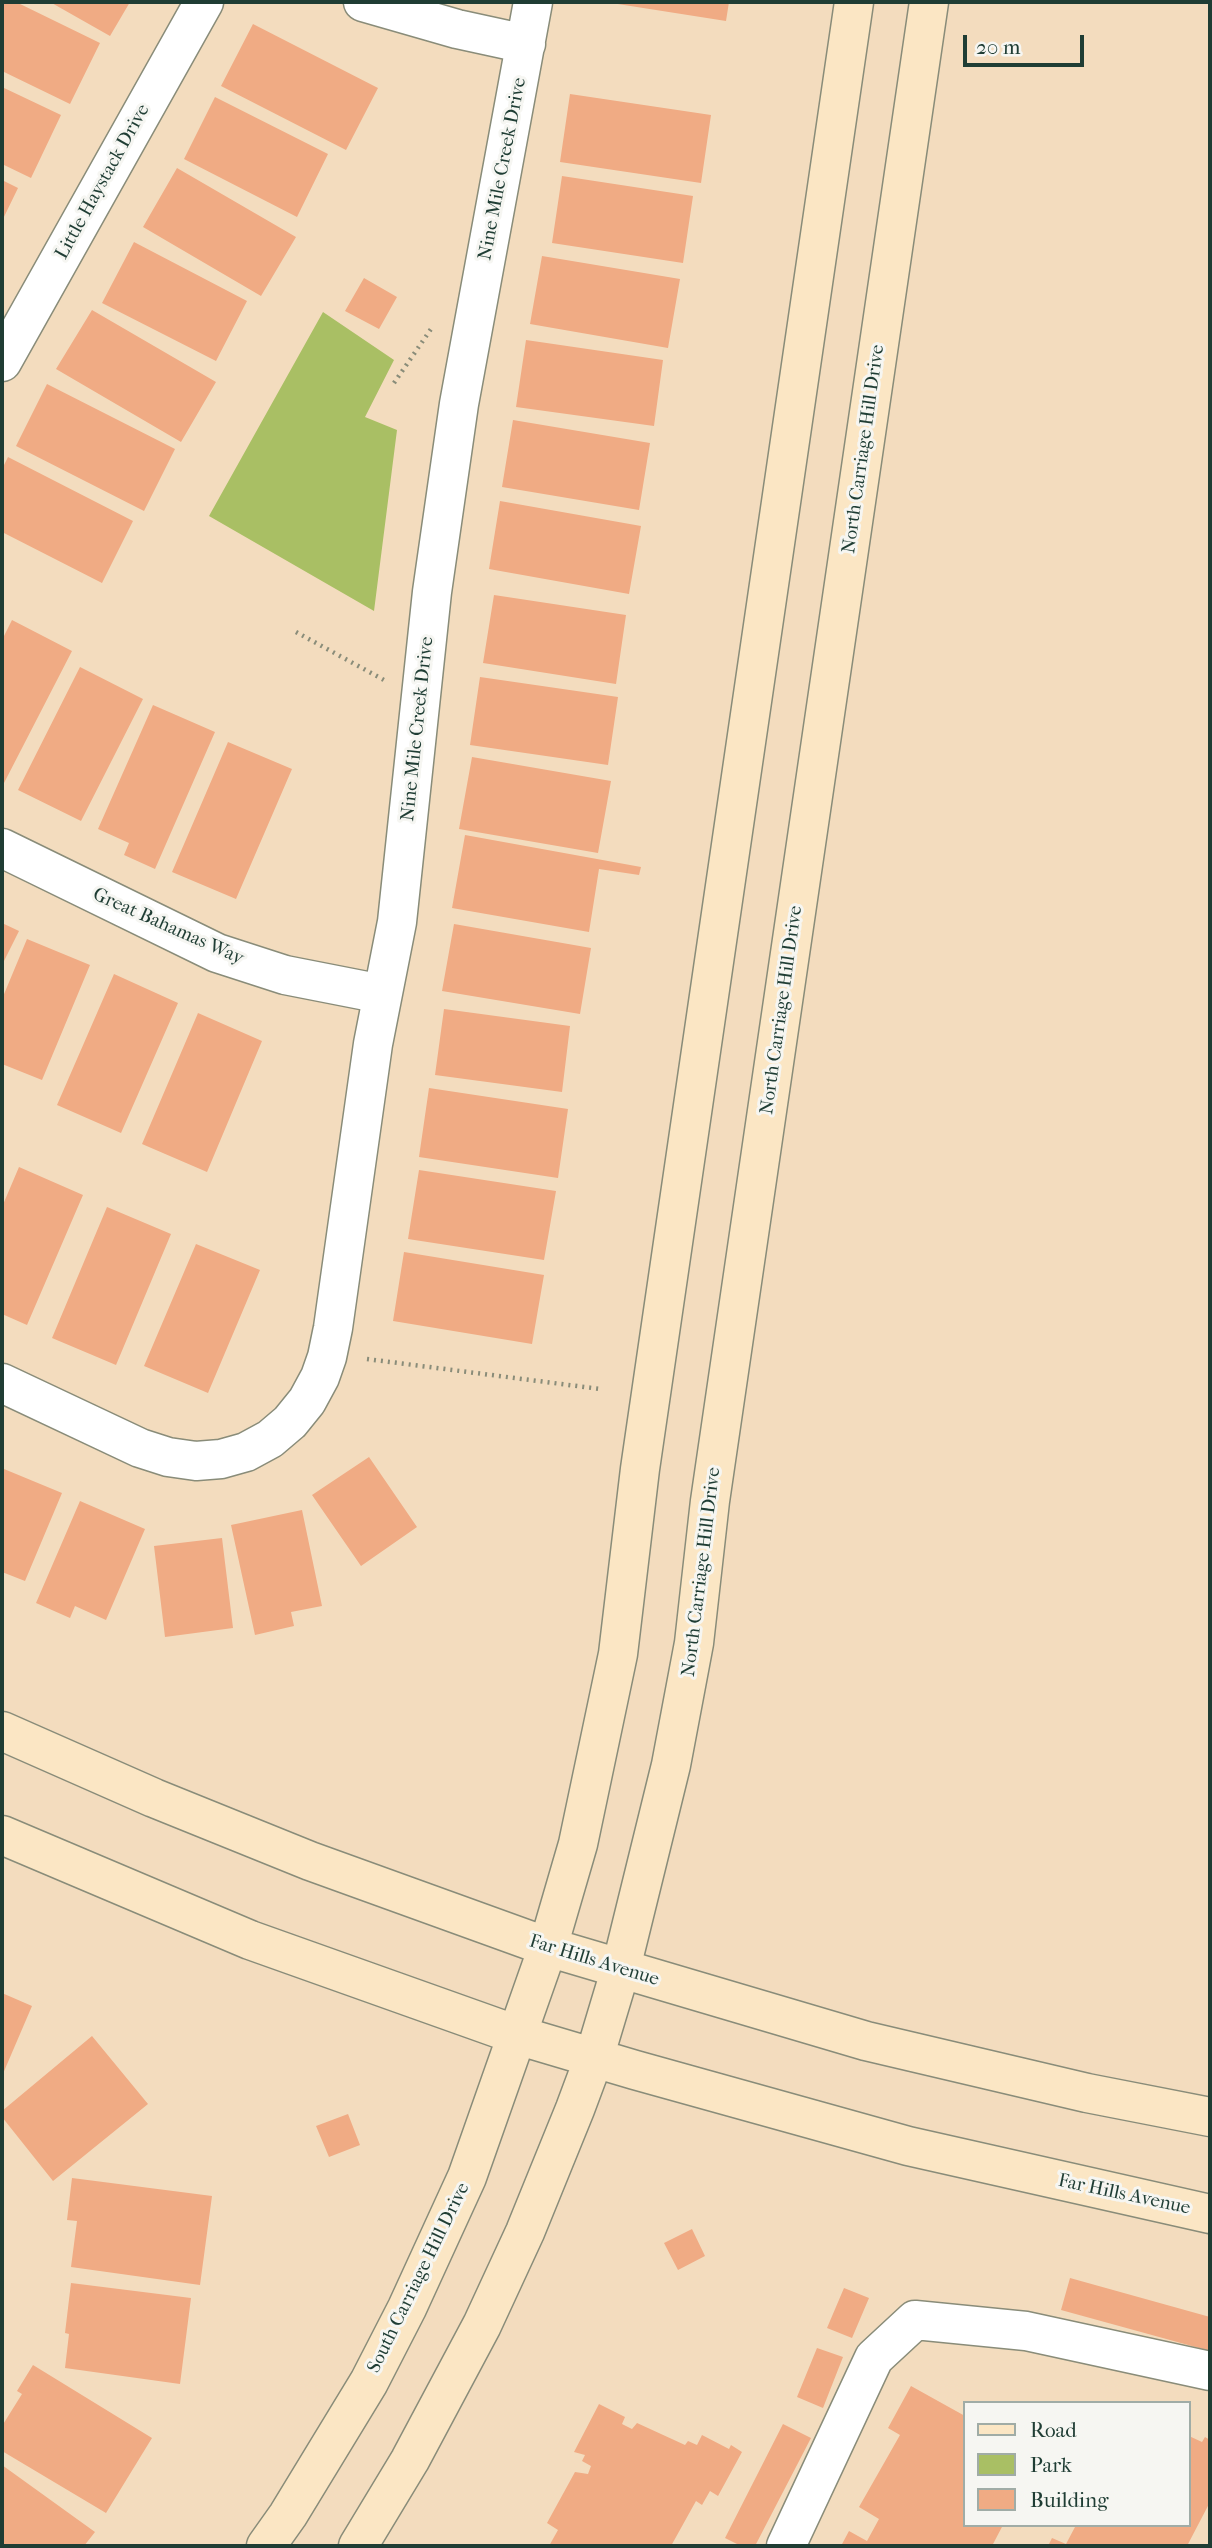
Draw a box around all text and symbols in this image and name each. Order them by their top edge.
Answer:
scale bar [967,21,1088,65]
text: 20 m [976,35,1020,59]
street label: Nine Mile Creek Drive [474,76,532,262]
street label: Little Haystack Drive [51,100,155,264]
street label: North Carriage Hill Drive [838,343,890,555]
street label: Nine Mile Creek Drive [397,636,439,822]
street label: Great Bahamas Way [89,884,247,970]
street label: North Carriage Hill Drive [756,904,808,1116]
street label: North Carriage Hill Drive [678,1466,726,1678]
street label: Far Hills Avenue [526,1930,662,1992]
street label: Far Hills Avenue [1056,2170,1192,2220]
street label: South Carriage Hill Drive [363,2179,475,2377]
legend [964,2401,1191,2527]
text: Road [1030,2418,1077,2442]
text: Park [1030,2453,1072,2477]
text: Building [1030,2488,1108,2512]

